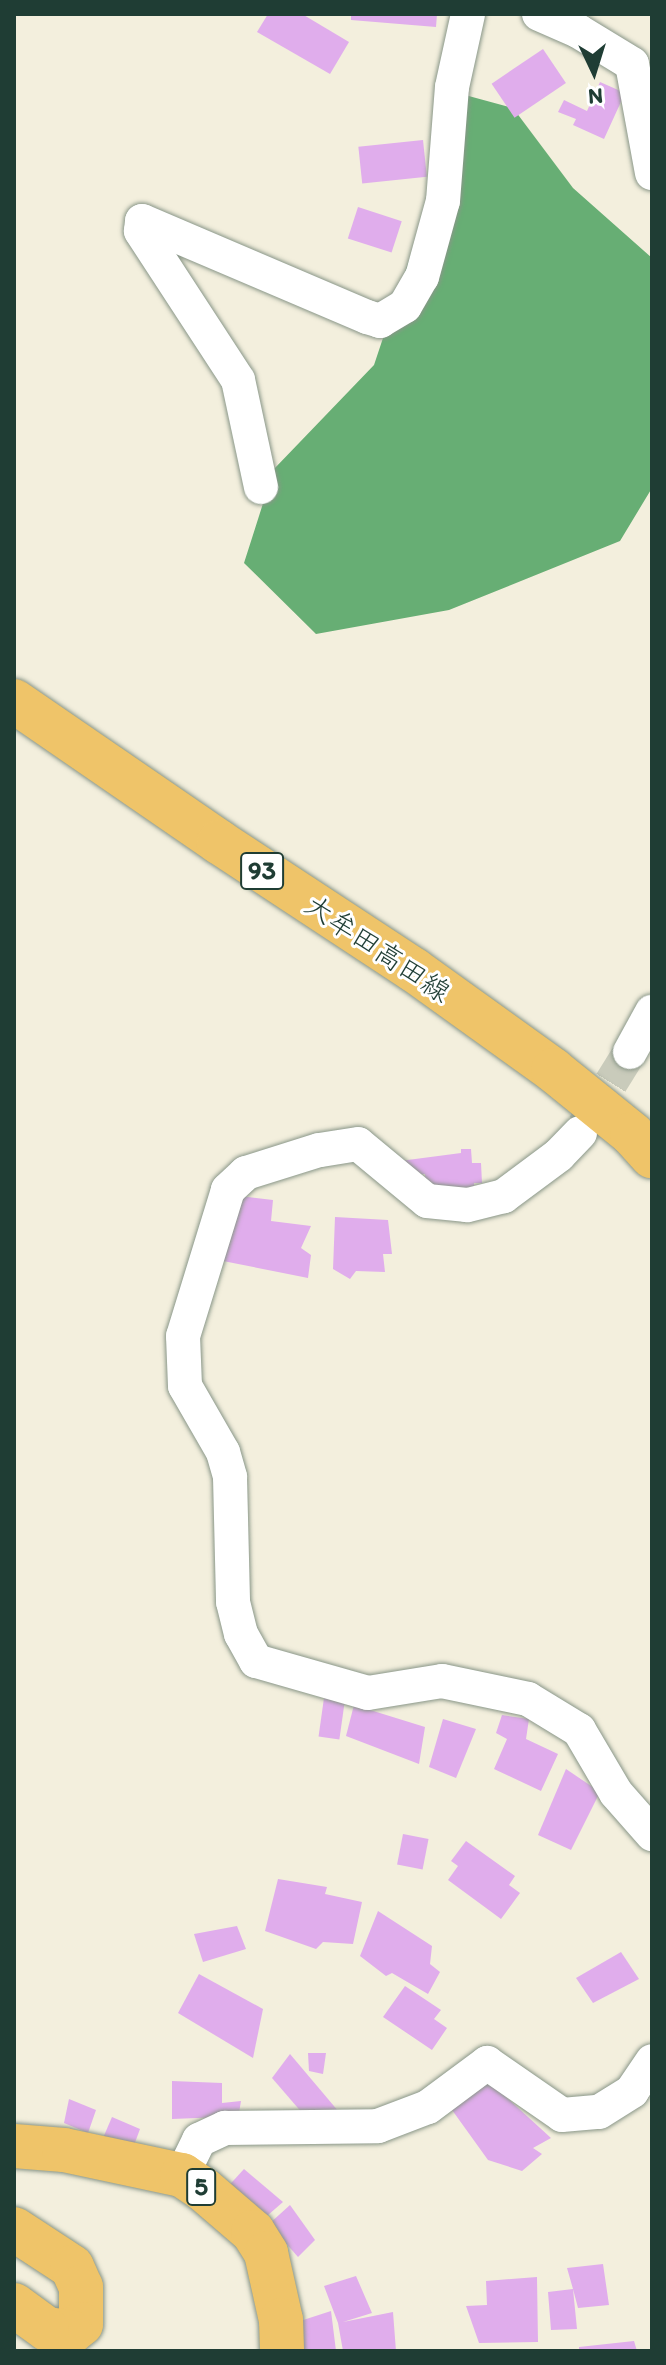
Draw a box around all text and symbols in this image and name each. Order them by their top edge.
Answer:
north arrow [554,32,634,112]
text: N [587,82,604,110]
road number: 93 [240,849,284,893]
street label: 大牟田高田線 [299,887,457,1009]
road number: 5 [185,2165,217,2209]

